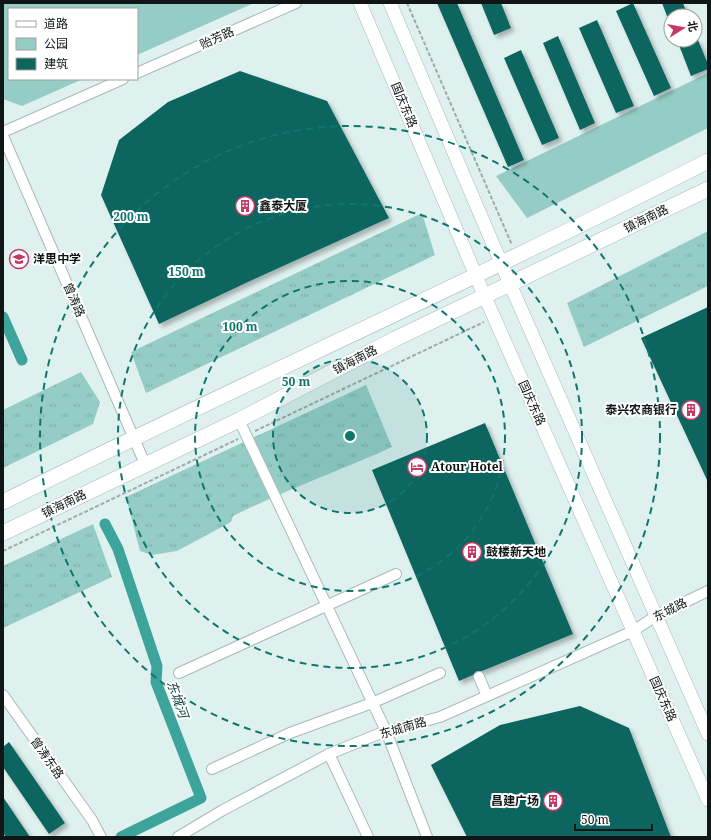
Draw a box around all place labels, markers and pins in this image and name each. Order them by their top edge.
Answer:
building icon: 鑫泰大厦 [234,195,256,217]
place label: 鑫泰大厦 [259,197,307,214]
school or university icon: 洋思中学 [8,248,30,270]
place label: 洋思中学 [33,250,81,267]
building icon: 泰兴农商银行 [680,399,702,421]
place label: 泰兴农商银行 [605,401,677,418]
centre of rings [343,429,357,443]
hotel icon: Atour Hotel [406,456,428,478]
place label: Atour Hotel [431,458,504,475]
building icon: 鼓楼新天地 [461,541,483,563]
place label: 鼓楼新天地 [486,543,546,560]
building icon: 昌建广场 [542,790,564,812]
place label: 昌建广场 [491,792,539,809]

